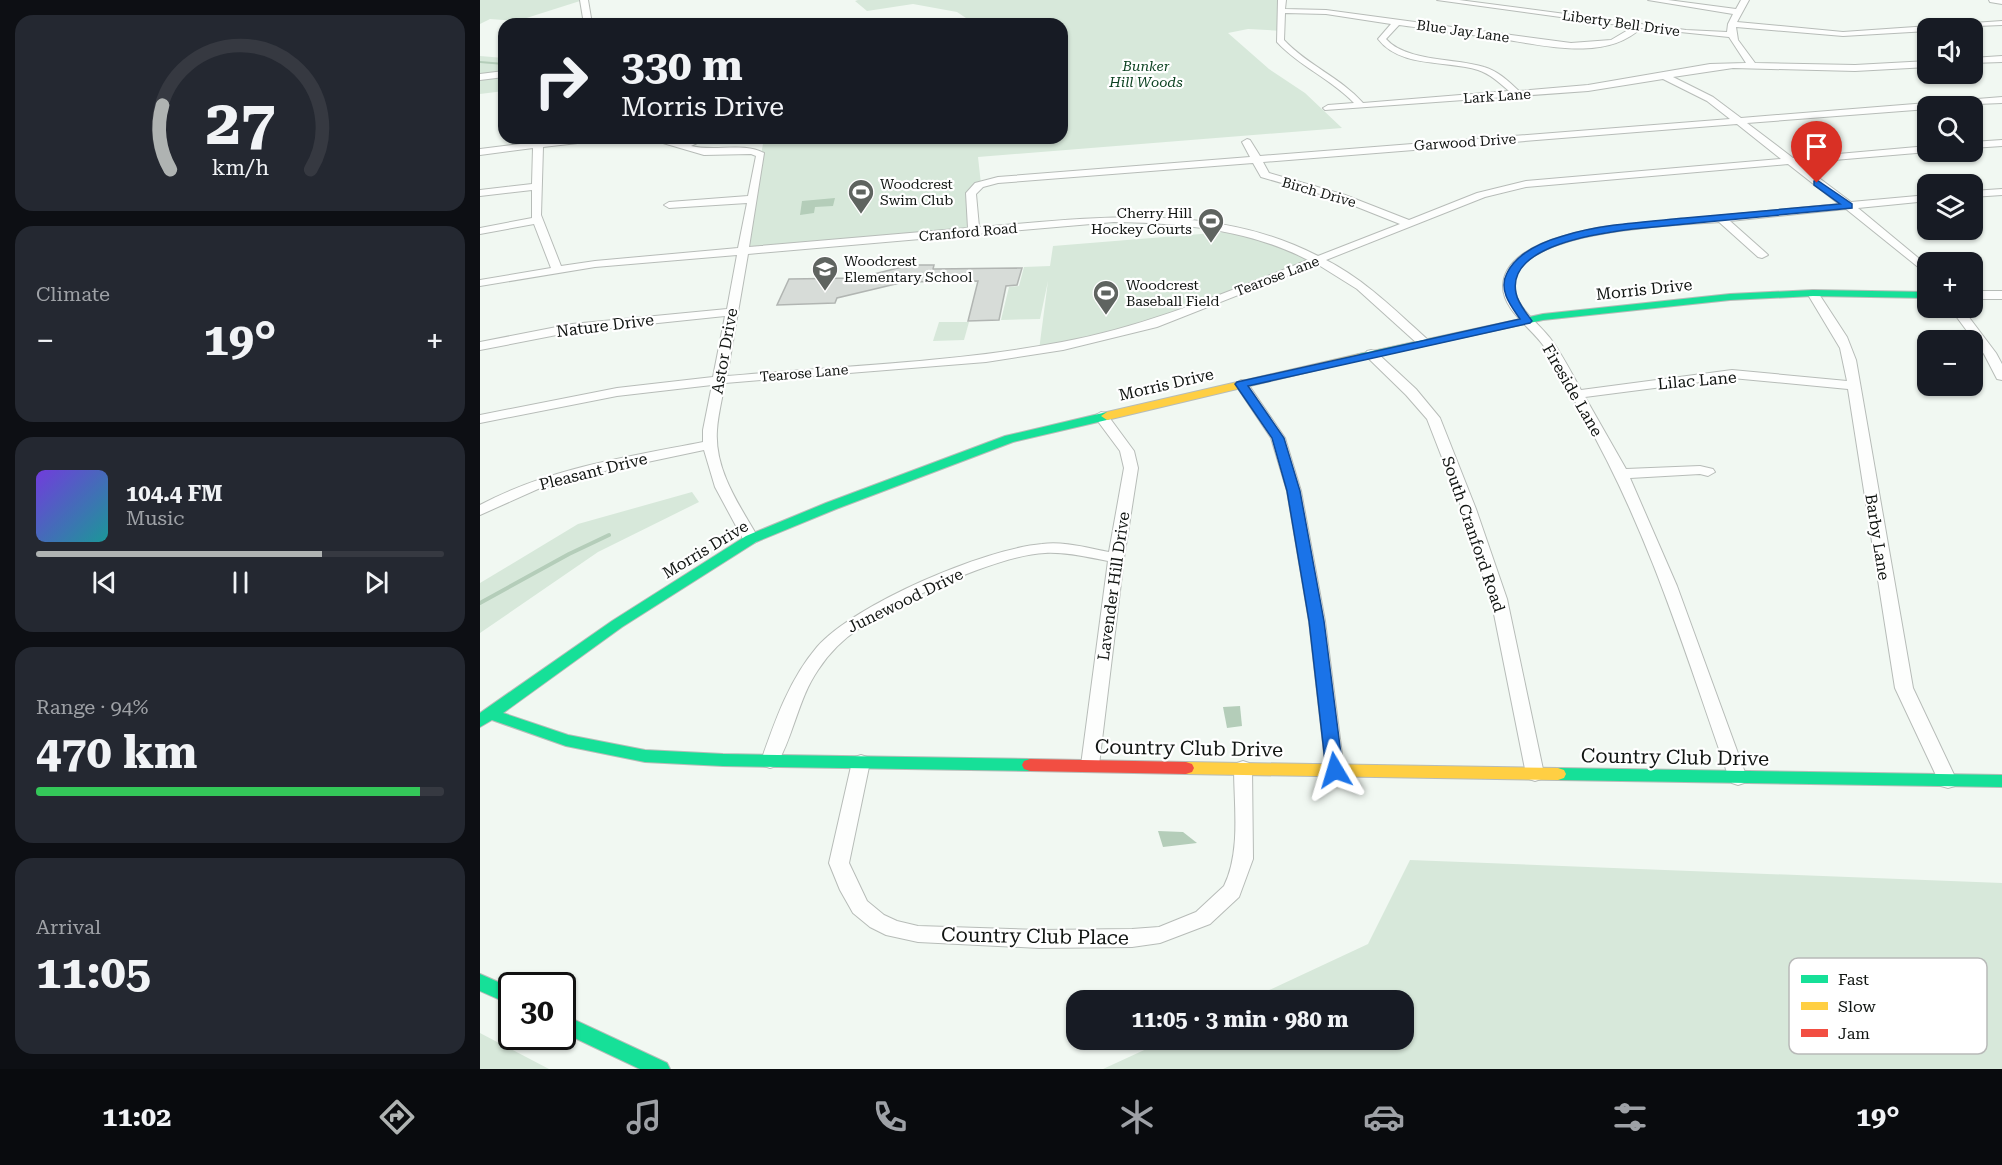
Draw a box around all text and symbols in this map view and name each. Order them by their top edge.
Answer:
street label: Liberty Bell Drive [1561,7,1681,39]
street label: Blue Jay Lane [1416,17,1511,45]
map controls [1917,18,1983,396]
button: sound [1917,18,1983,84]
text: 330 m [621,41,743,90]
icon: right [522,42,600,120]
park label: Bunker Hill Woods [1108,58,1183,90]
text: 27 [205,86,275,159]
street label: Lark Lane [1463,86,1532,106]
text: Morris Drive [621,91,784,123]
button: search [1917,96,1983,162]
pin [1791,121,1842,183]
street label: Garwood Drive [1413,130,1517,154]
icon: arrive [1800,130,1833,163]
text: km/h [211,155,269,180]
street label: Birch Drive [1280,174,1358,210]
button: layers [1917,174,1983,240]
place label: Woodcrest Swim Club [880,176,953,208]
sports icon: Woodcrest Swim Club [846,177,876,215]
place label: Cherry Hill Hockey Courts [1091,205,1193,237]
sports icon: Cherry Hill Hockey Courts [1196,206,1226,244]
street label: Cranford Road [918,220,1018,244]
button: + [1917,252,1983,318]
place label: Woodcrest Elementary School [844,253,973,285]
street label: Tearose Lane [1233,253,1322,299]
school or university icon: Woodcrest Elementary School [810,254,840,292]
street label: Morris Drive [1595,275,1693,304]
place label: Woodcrest Baseball Field [1126,277,1219,309]
sports icon: Woodcrest Baseball Field [1091,278,1121,316]
text: Climate [36,282,110,306]
street label: Astor Drive [708,306,741,396]
street label: Nature Drive [555,310,655,341]
text: 19° [204,313,276,366]
text: − [36,321,54,360]
text: + [426,321,444,360]
button: − [1917,330,1983,396]
street label: Fireside Lane [1538,341,1607,440]
street label: Tearose Lane [759,361,849,385]
street label: Morris Drive [1117,364,1216,405]
street label: Lilac Lane [1657,368,1738,393]
street label: Pleasant Drive [537,449,649,494]
street label: South Cranford Road [1438,454,1509,614]
text: 104.4 FM [126,481,223,506]
street label: Barby Lane [1861,493,1894,582]
text: Music [126,506,185,530]
street label: Lavender Hill Drive [1094,510,1133,662]
street label: Morris Drive [659,516,752,582]
street label: Junewood Drive [844,564,966,637]
icon: previous [88,566,121,599]
icon: pause [224,566,257,599]
icon: next [360,566,393,599]
text: Range · 94% [36,695,148,719]
text: 470 km [36,726,197,779]
street label: Country Club Drive [1095,734,1283,762]
position arrow [1303,738,1367,802]
street label: Country Club Drive [1581,743,1769,771]
text: Arrival [36,915,101,939]
street label: Country Club Place [941,922,1129,950]
text: 11:05 [36,946,151,999]
legend [1789,958,1987,1054]
text: Fast [1838,970,1869,989]
speed limit sign: 30 [498,972,576,1050]
text: Slow [1838,997,1876,1016]
text: 11:05 · 3 min · 980 m [1131,1007,1349,1032]
text: Jam [1838,1024,1870,1043]
icon: directions [376,1096,418,1138]
icon: music [623,1096,665,1138]
icon: phone [869,1096,911,1138]
icon: climate [1116,1096,1158,1138]
icon: car [1363,1096,1405,1138]
icon: filters [1609,1096,1651,1138]
text: 11:02 [102,1101,171,1133]
text: 19° [1856,1101,1900,1133]

